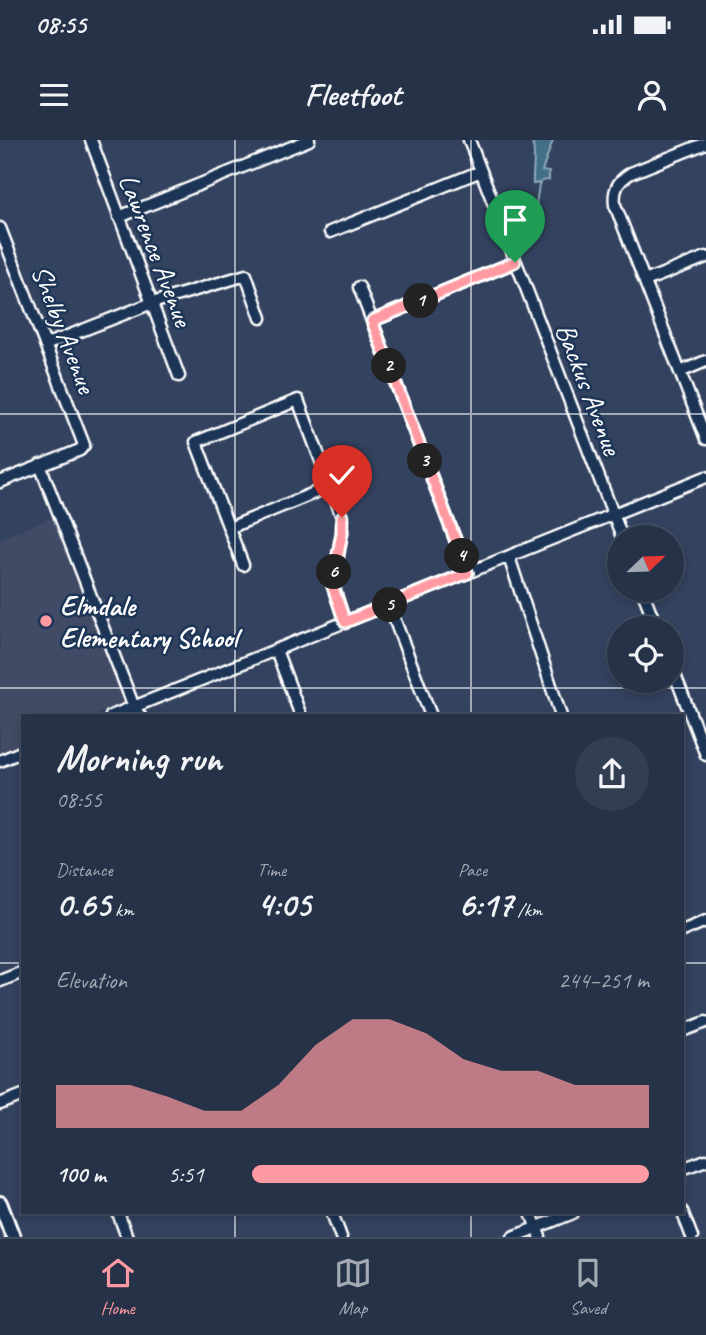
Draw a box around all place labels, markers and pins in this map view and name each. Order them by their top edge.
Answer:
pin [485,190,545,262]
pin: 1 [404,284,438,318]
pin: 2 [372,348,406,384]
pin: 3 [408,444,442,478]
pin [312,445,372,517]
pin: 4 [444,538,480,574]
pin: 6 [316,554,352,590]
place label: Elmdale Elementary School [60,588,243,655]
pin: 5 [372,588,408,622]
marker: Elmdale Elementary School [38,613,54,629]

